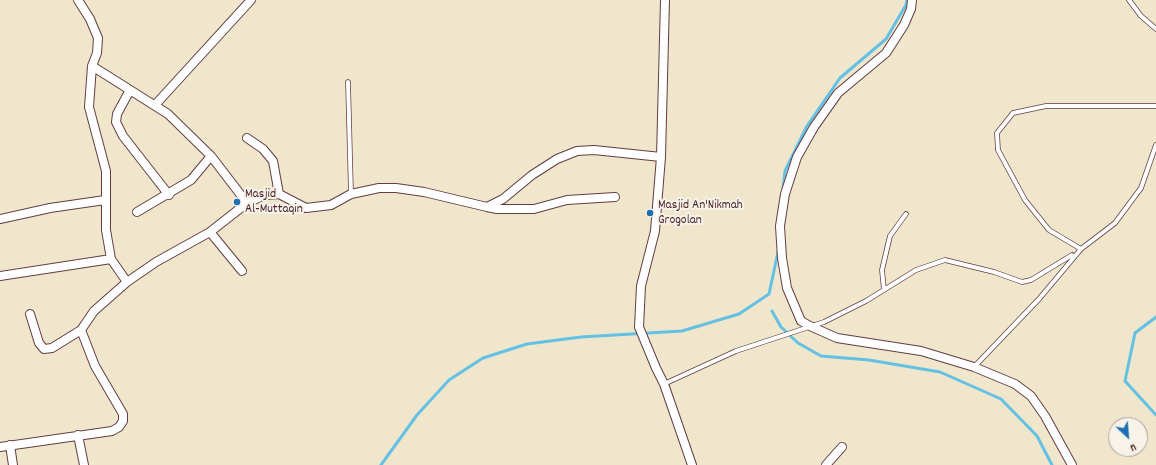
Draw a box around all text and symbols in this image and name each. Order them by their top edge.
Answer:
place label: Masjid Al-Muttaqin [245,187,303,218]
marker: Masjid Al-Muttaqin [232,197,242,207]
place label: Masjid An'Nikmah Grogolan [658,198,743,229]
marker: Masjid An'Nikmah Grogolan [645,208,655,218]
north arrow [1108,417,1148,457]
text: U [1127,439,1139,455]

